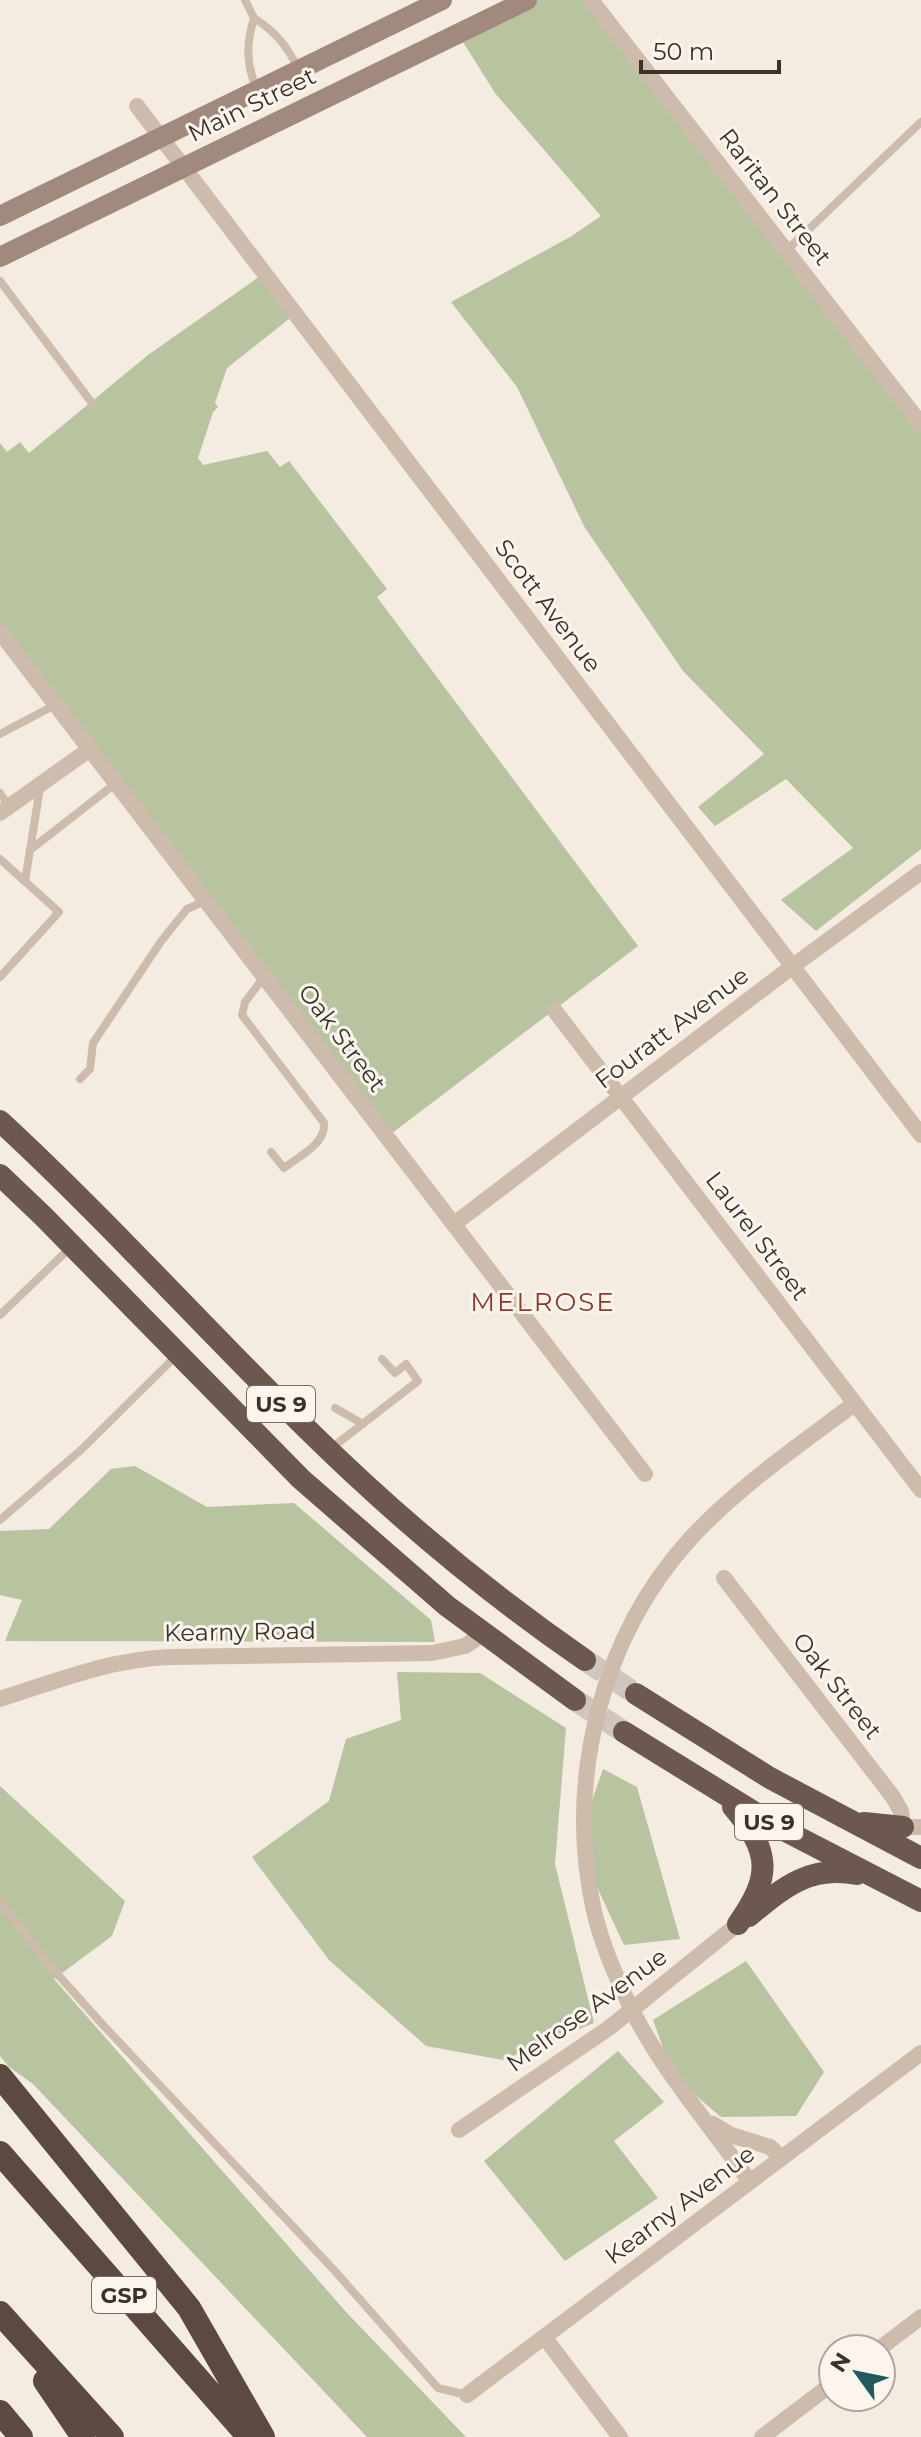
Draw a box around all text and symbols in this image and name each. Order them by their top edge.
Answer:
scale bar [641,24,779,74]
text: 50 m [653,37,714,66]
street label: Main Street [183,61,321,148]
street label: Raritan Street [713,123,838,271]
street label: Scott Avenue [489,533,608,678]
street label: Fouratt Avenue [589,960,754,1095]
street label: Oak Street [292,978,392,1098]
street label: Laurel Street [700,1166,815,1306]
district label: MELROSE [470,1286,616,1318]
road number: US 9 [247,1386,315,1422]
street label: Kearny Road [164,1616,316,1647]
street label: Oak Street [787,1627,888,1745]
road number: US 9 [735,1804,803,1840]
street label: Melrose Avenue [501,1942,673,2078]
street label: Kearny Avenue [599,2139,760,2270]
road number: GSP [92,2277,156,2313]
north arrow [817,2333,897,2413]
text: N [824,2348,857,2377]

